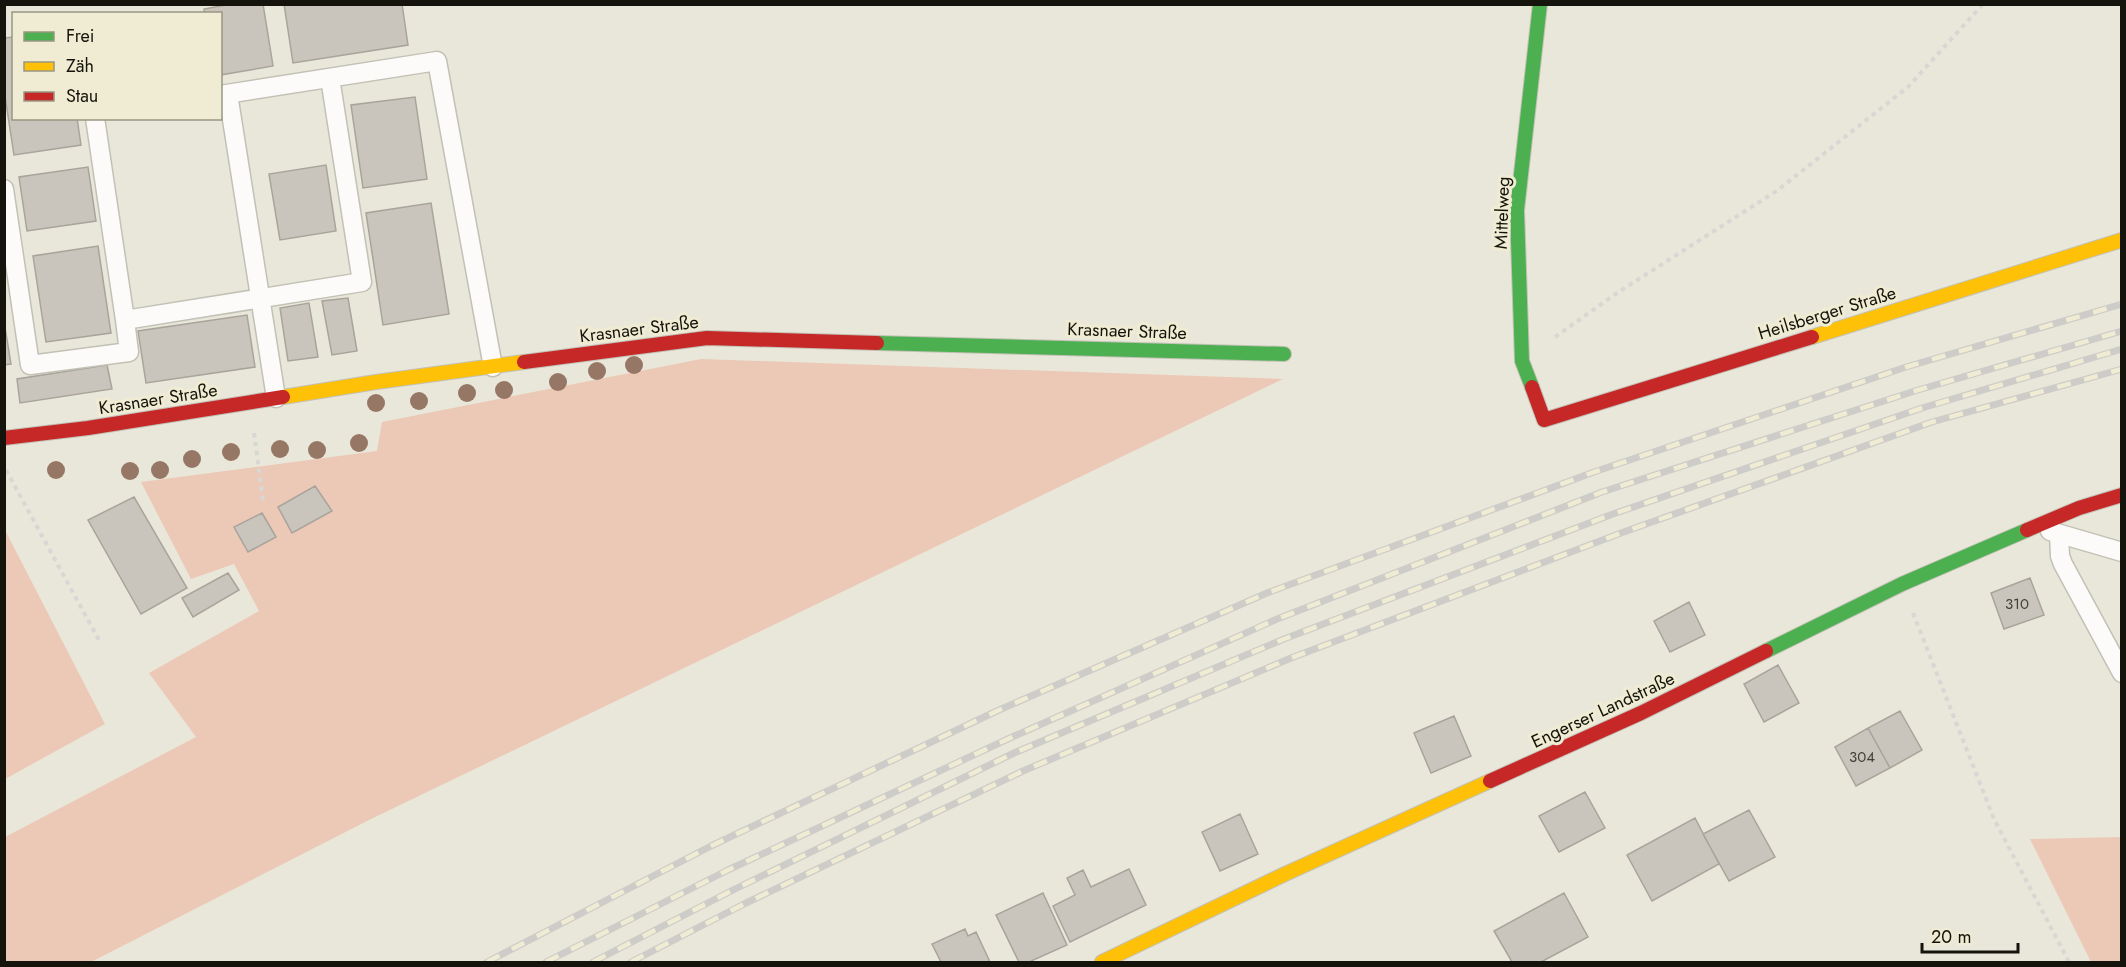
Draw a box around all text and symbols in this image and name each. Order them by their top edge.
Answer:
legend [12,12,222,120]
text: Frei [66,23,95,49]
text: Zäh [66,53,94,79]
text: Stau [66,83,98,109]
street label: Mittelweg [1488,176,1516,250]
street label: Heilsberger Straße [1755,280,1899,346]
street label: Krasnaer Straße [578,309,700,349]
street label: Krasnaer Straße [1067,316,1187,346]
street label: Krasnaer Straße [97,377,219,421]
house number: 310 [2005,593,2029,615]
street label: Engerser Landstraße [1527,665,1679,755]
house number: 304 [1849,746,1875,768]
scale bar [1922,916,2018,954]
text: 20 m [1931,924,1971,950]

